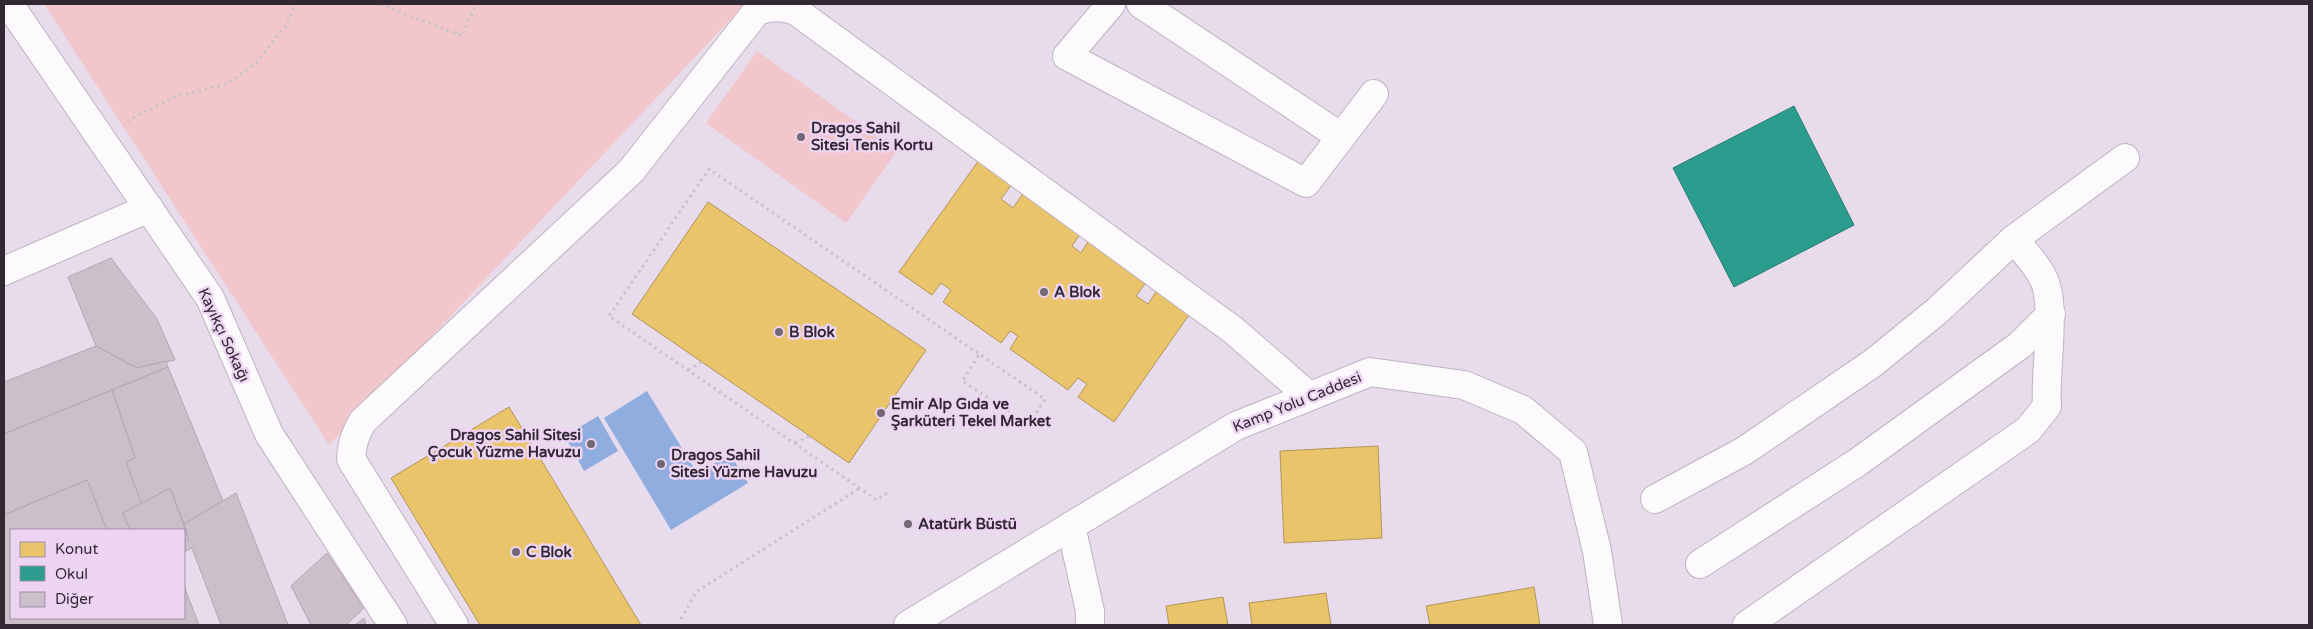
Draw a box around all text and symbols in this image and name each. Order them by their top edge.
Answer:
place label: Dragos Sahil Sitesi Tenis Kortu [811,119,933,154]
marker: Dragos Sahil Sitesi Tenis Kortu [795,131,807,143]
place label: A Blok [1054,283,1100,301]
street label: Kayıkçı Sokağı [194,285,254,385]
marker: A Blok [1038,286,1050,298]
place label: B Blok [789,323,835,341]
marker: B Blok [773,326,785,338]
street label: Kamp Yolu Caddesi [1230,368,1364,436]
place label: Emir Alp Gıda ve Şarküteri Tekel Market [891,395,1051,431]
marker: Emir Alp Gıda ve Şarküteri Tekel Market [875,407,887,419]
place label: Dragos Sahil Sitesi Çocuk Yüzme Havuzu [428,426,581,462]
marker: Dragos Sahil Sitesi Çocuk Yüzme Havuzu [585,438,597,450]
place label: Dragos Sahil Sitesi Yüzme Havuzu [671,446,817,481]
marker: Dragos Sahil Sitesi Yüzme Havuzu [655,458,667,470]
place label: Atatürk Büstü [918,515,1017,533]
marker: Atatürk Büstü [902,518,914,530]
legend [10,529,185,619]
text: Konut [55,540,98,558]
place label: C Blok [526,543,572,561]
marker: C Blok [510,546,522,558]
text: Okul [55,565,88,583]
text: Diğer [55,590,94,608]

